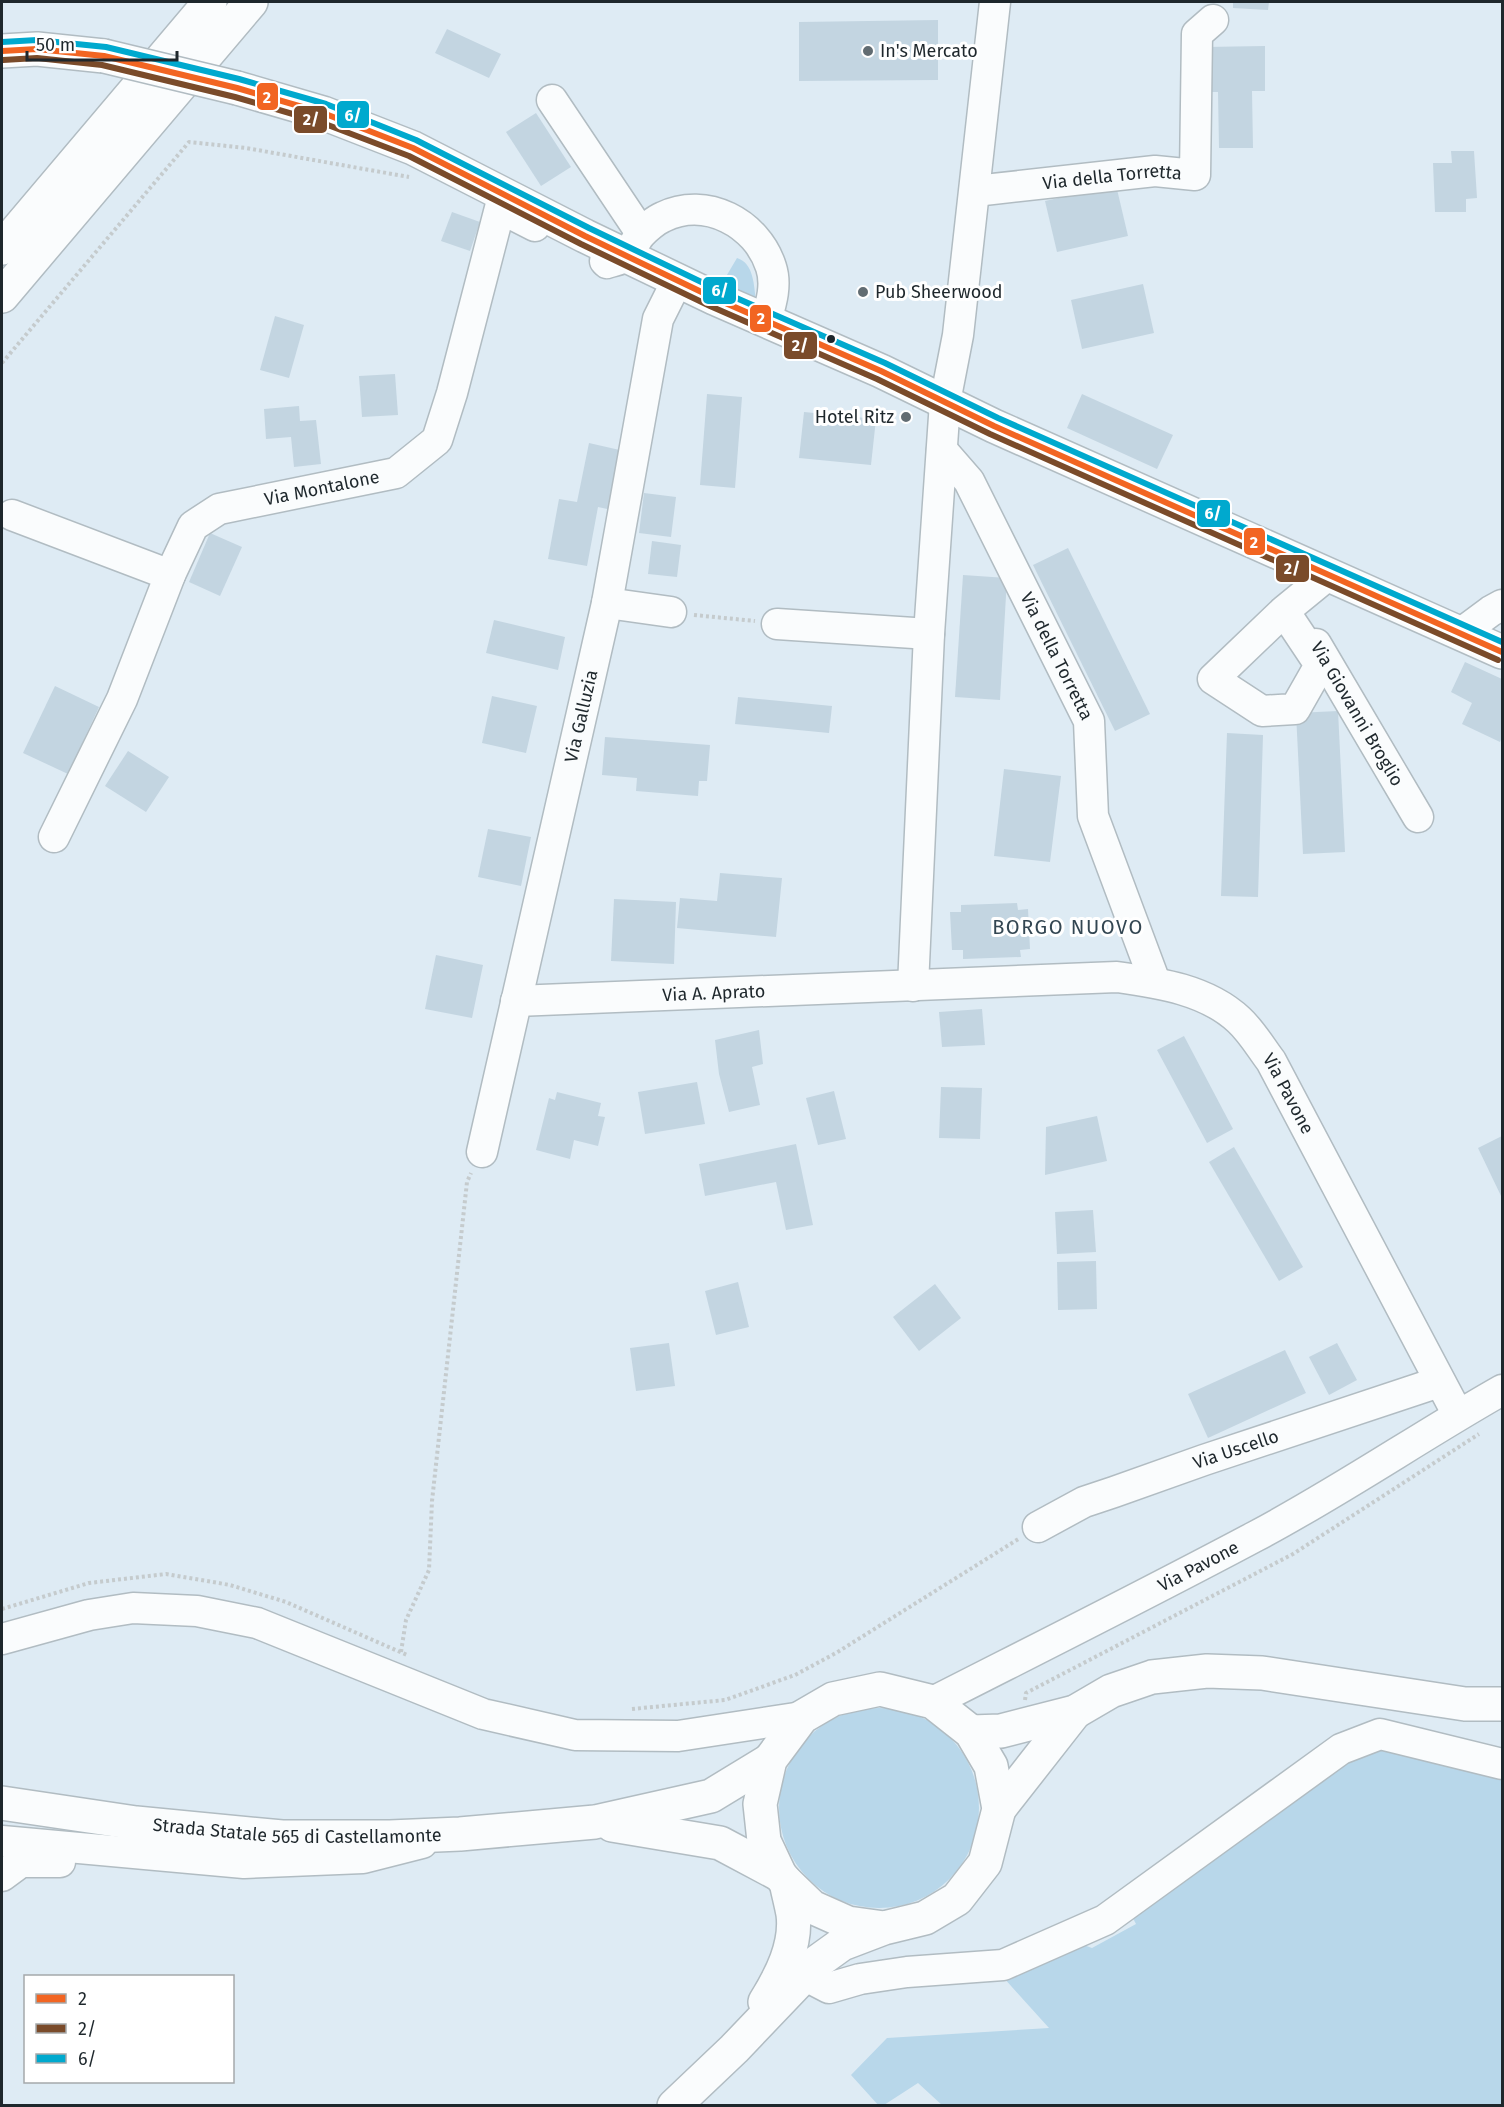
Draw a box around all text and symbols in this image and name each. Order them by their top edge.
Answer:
scale bar [27,24,177,62]
text: 50 m [36,34,75,56]
place label: In's Mercato [880,40,978,62]
marker: In's Mercato [861,44,875,58]
line badge: 2 [256,82,279,111]
text: 2 [263,88,271,107]
line badge: 6/ [336,100,370,129]
line badge: 2/ [293,105,328,134]
text: 6/ [344,106,362,125]
text: 2/ [303,110,319,129]
street label: Via della Torretta [1041,160,1183,194]
line badge: 6/ [702,276,737,305]
text: 6/ [711,281,729,300]
place label: Pub Sheerwood [875,281,1003,303]
marker: Pub Sheerwood [856,285,870,299]
line badge: 2 [749,304,772,333]
text: 2 [757,309,765,328]
line badge: 2/ [783,331,818,360]
unlabelled marker [825,333,837,345]
text: 2/ [792,336,808,355]
place label: Hotel Ritz [815,406,894,428]
marker: Hotel Ritz [899,410,913,424]
street label: Via Montalone [262,466,381,510]
line badge: 6/ [1196,499,1231,528]
text: 6/ [1204,504,1222,523]
line badge: 2 [1243,527,1266,556]
text: 2 [1250,533,1258,552]
line badge: 2/ [1275,554,1310,583]
text: 2/ [1284,559,1300,578]
street label: Via della Torretta [1015,589,1098,724]
street label: Via Giovanni Broglio [1306,638,1408,790]
street label: Via Galluzia [560,668,602,765]
district label: BORGO NUOVO [992,915,1144,939]
street label: Via A. Aprato [662,980,766,1006]
street label: Via Pavone [1258,1049,1319,1138]
street label: Via Uscello [1190,1425,1281,1474]
street label: Via Pavone [1154,1536,1243,1597]
street label: Strada Statale 565 di Castellamonte [152,1814,442,1848]
legend [24,1975,234,2083]
text: 2 [78,1988,87,2010]
text: 2/ [78,2018,96,2040]
text: 6/ [78,2048,97,2070]

